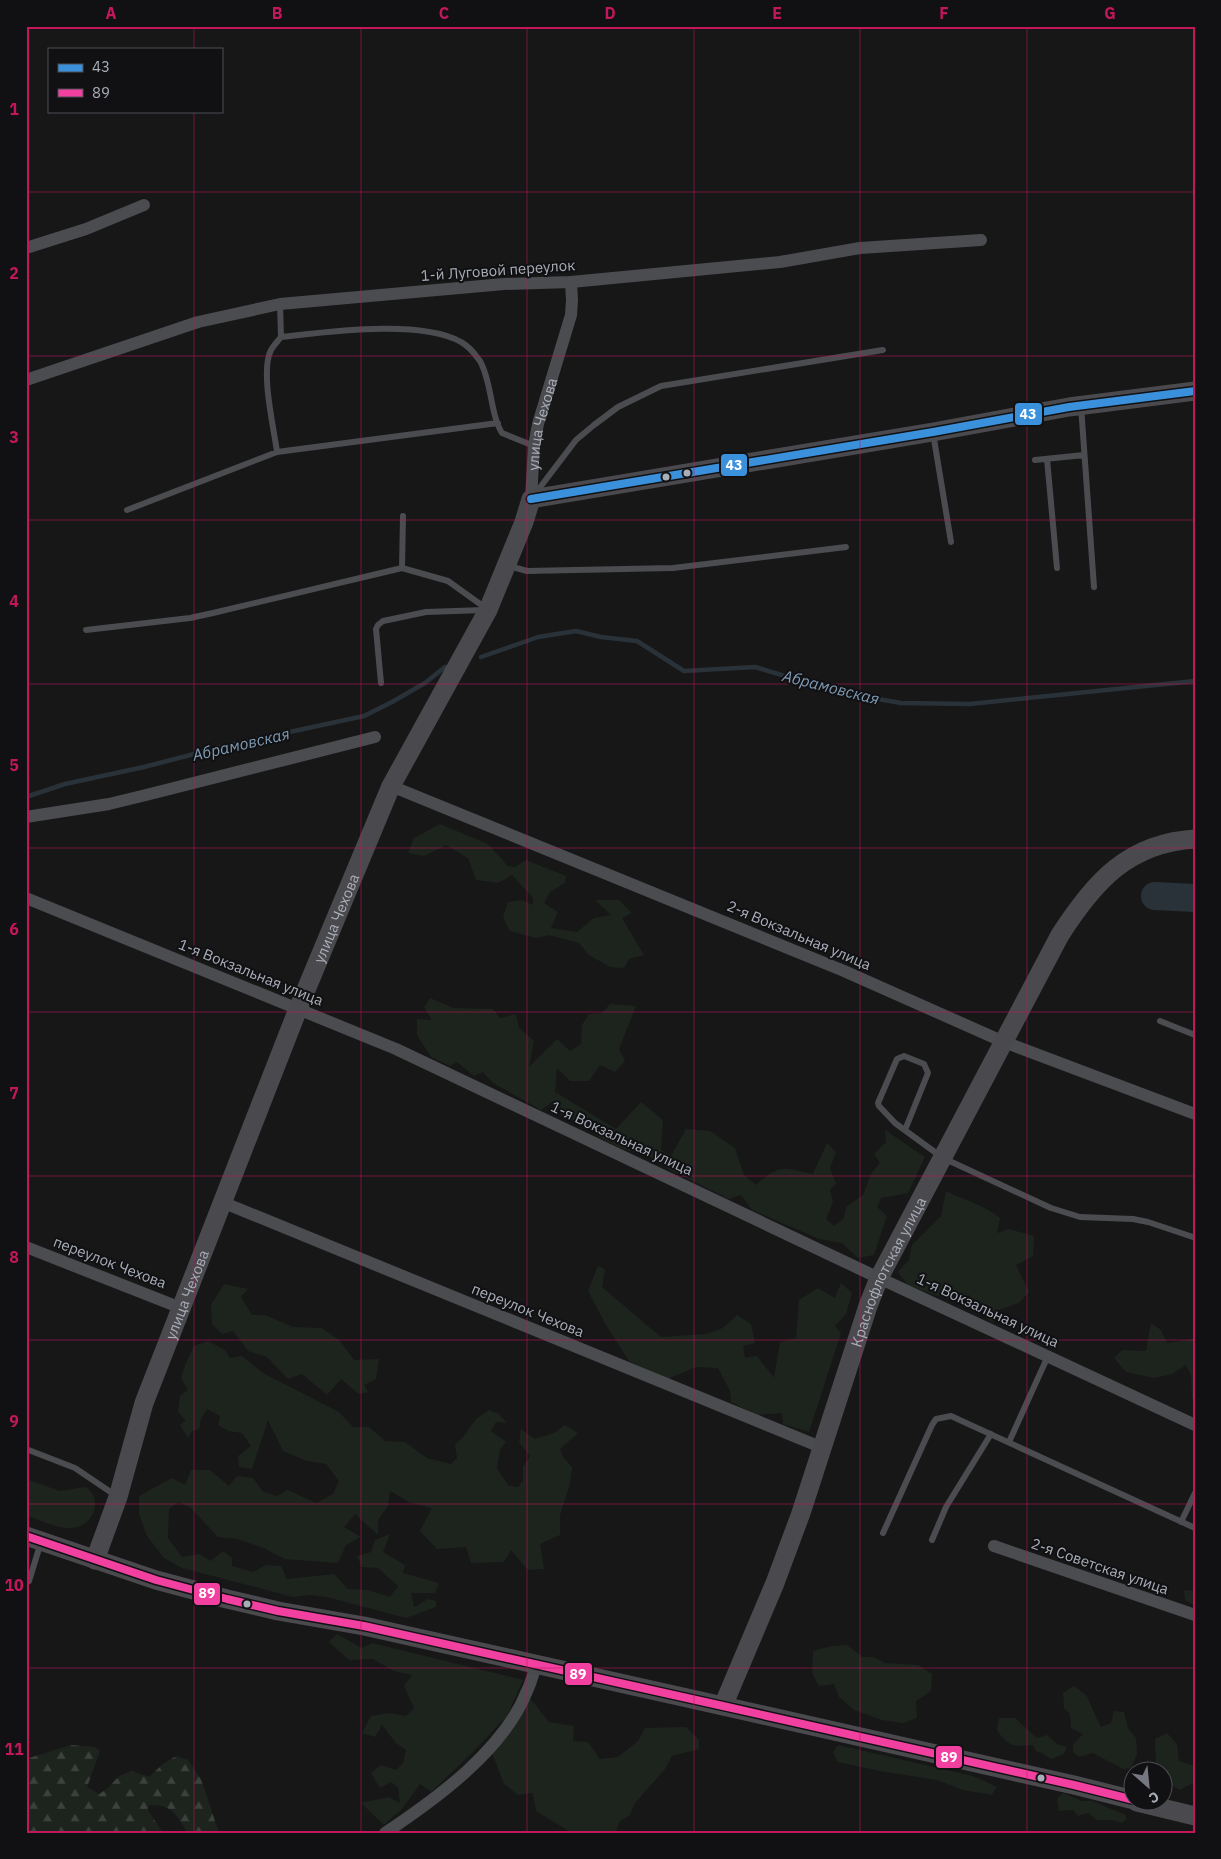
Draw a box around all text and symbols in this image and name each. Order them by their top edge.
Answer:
text: A [106,3,117,23]
text: B [272,3,283,23]
text: C [439,3,449,23]
text: D [604,3,616,23]
text: E [772,3,782,23]
text: F [939,3,949,23]
text: G [1104,3,1116,23]
legend [48,48,222,112]
text: 43 [92,57,110,76]
text: 89 [92,83,110,102]
text: 1 [9,99,19,119]
street label: 1-й Луговой переулок [420,255,576,285]
text: 2 [9,263,19,283]
street label: улица Чехова [523,375,561,471]
line badge: 43 [1014,402,1043,426]
text: 43 [1020,405,1036,423]
text: 3 [9,427,19,447]
line badge: 43 [720,453,748,477]
text: 43 [726,456,742,474]
unlabelled marker [682,468,692,478]
unlabelled marker [661,472,671,482]
text: 4 [9,591,19,611]
water label: Абрамовская [780,665,881,709]
water label: Абрамовская [190,723,292,765]
text: 5 [9,755,19,775]
street label: улица Чехова [309,871,363,966]
street label: 2-я Вокзальная улица [724,896,874,974]
text: 6 [9,919,19,939]
street label: 1-я Вокзальная улица [176,934,326,1010]
text: 7 [9,1083,19,1103]
street label: 1-я Вокзальная улица [548,1097,696,1179]
street label: Краснофлотская улица [846,1193,930,1349]
street label: переулок Чехова [51,1232,169,1292]
text: 8 [9,1247,19,1267]
street label: улица Чехова [160,1247,213,1342]
street label: 1-я Вокзальная улица [914,1269,1062,1351]
street label: переулок Чехова [469,1279,587,1341]
text: 9 [9,1411,19,1431]
street label: 2-я Советская улица [1029,1534,1171,1598]
text: 10 [4,1575,24,1595]
line badge: 89 [193,1582,221,1606]
text: 89 [199,1584,215,1602]
unlabelled marker [242,1599,252,1609]
line badge: 89 [564,1662,593,1686]
text: 89 [570,1665,586,1683]
text: 11 [4,1739,24,1759]
line badge: 89 [935,1745,963,1769]
text: 89 [941,1748,957,1766]
north arrow [1124,1762,1174,1812]
unlabelled marker [1036,1773,1046,1783]
text: С [1146,1787,1162,1808]

